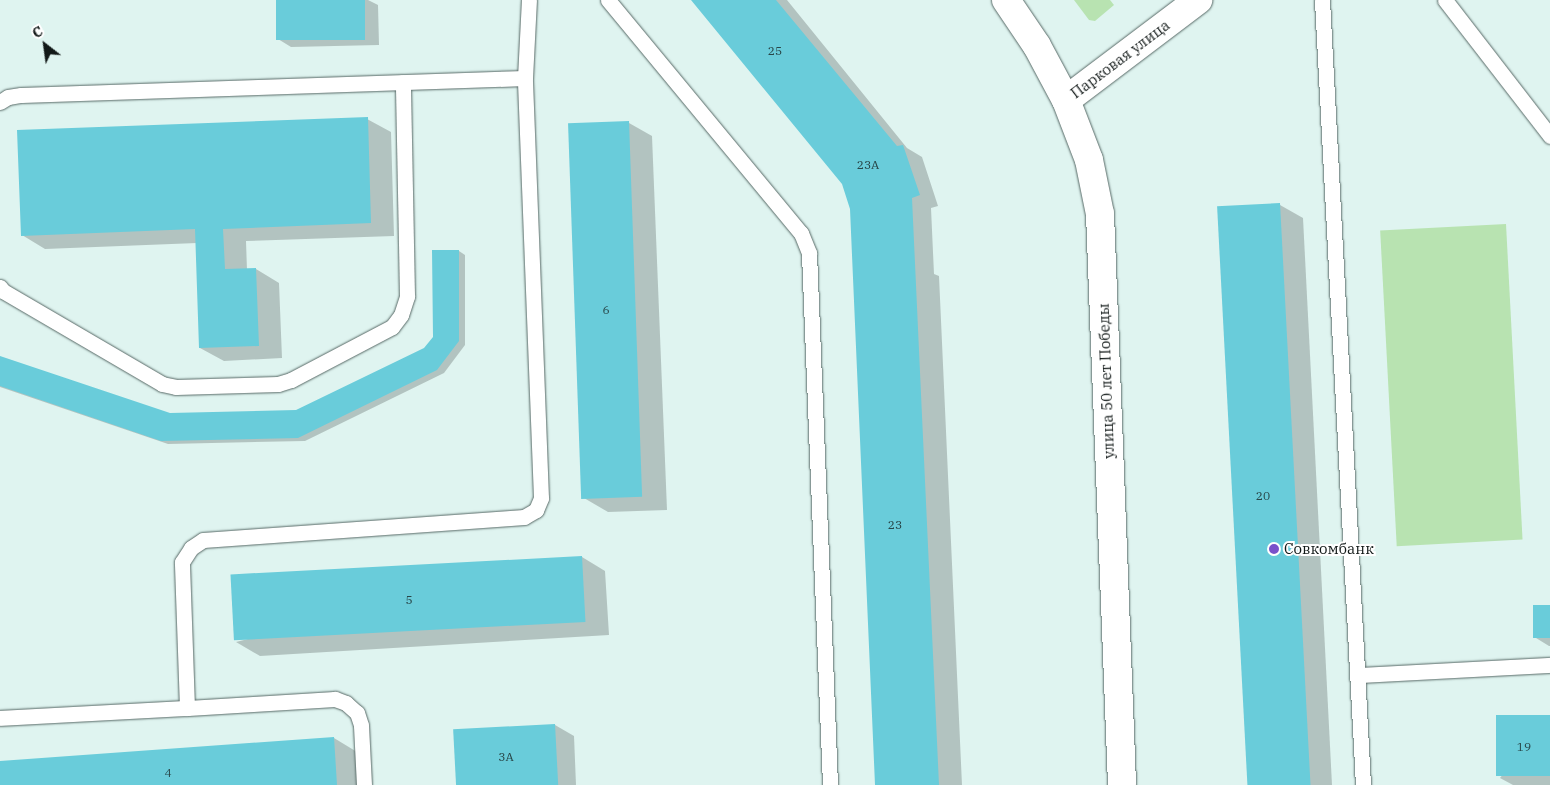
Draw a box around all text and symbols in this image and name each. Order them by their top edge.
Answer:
street label: Парковая улица [1067,16,1173,102]
north arrow [20,20,70,70]
text: С [29,22,46,42]
house number: 25 [768,44,782,58]
house number: 23А [857,158,879,172]
house number: 6 [602,303,610,317]
street label: улица 50 лет Победы [1094,303,1118,459]
house number: 20 [1256,489,1270,503]
house number: 23 [888,518,902,532]
place label: Совкомбанк [1284,540,1374,558]
marker: Совкомбанк [1268,543,1280,555]
house number: 5 [405,593,413,607]
house number: 19 [1517,740,1531,754]
house number: 3А [498,750,514,764]
house number: 4 [164,766,172,780]

